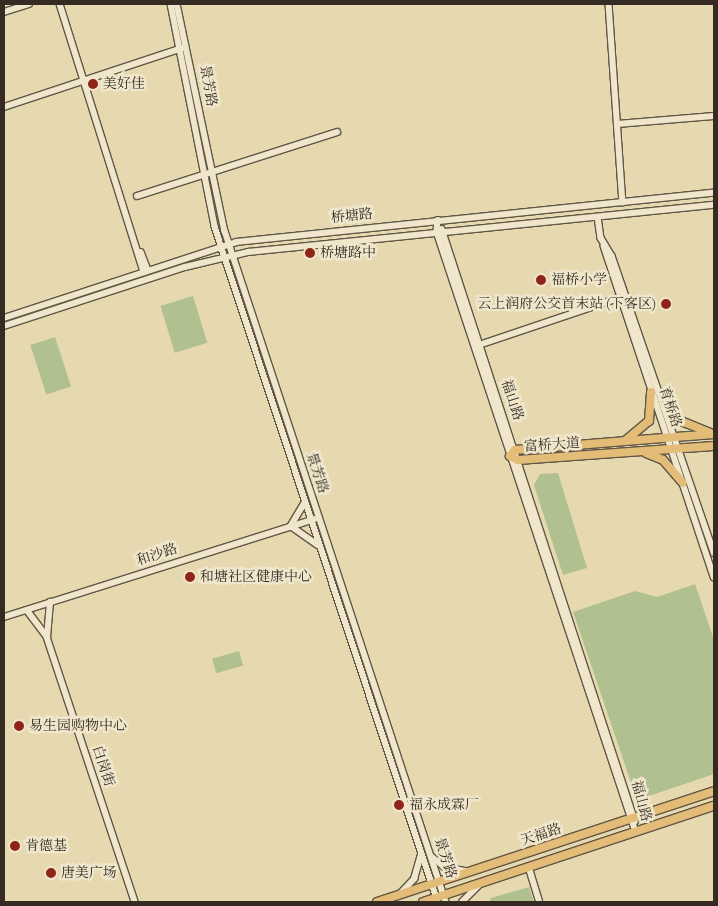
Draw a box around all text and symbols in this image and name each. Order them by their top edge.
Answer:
street label: 景芳路 [196,64,220,108]
place label: 美好佳 [103,76,145,92]
marker: 美好佳 [87,78,99,90]
street label: 桥塘路 [330,205,374,227]
place label: 桥塘路中 [320,245,376,261]
marker: 桥塘路中 [304,247,316,259]
place label: 福桥小学 [551,272,607,288]
marker: 福桥小学 [535,274,547,286]
place label: 云上润府公交首末站 (下客区) [477,296,656,312]
marker: 云上润府公交首末站 (下客区) [660,298,672,310]
street label: 福山路 [498,377,526,423]
street label: 育桥路 [655,384,685,430]
street label: 富桥大道 [523,435,581,455]
street label: 景芳路 [303,450,331,496]
street label: 和沙路 [134,541,180,569]
place label: 和塘社区健康中心 [200,569,312,585]
marker: 和塘社区健康中心 [184,571,196,583]
place label: 易生园购物中心 [29,718,127,734]
marker: 易生园购物中心 [13,720,25,732]
street label: 白岗街 [89,743,117,789]
street label: 福山路 [627,779,655,823]
place label: 福永成霖厂 [409,797,479,813]
marker: 福永成霖厂 [393,799,405,811]
street label: 天福路 [518,821,564,849]
street label: 景芳路 [431,835,459,881]
place label: 肯德基 [25,838,67,854]
marker: 肯德基 [9,840,21,852]
place label: 唐美广场 [61,865,117,881]
marker: 唐美广场 [45,867,57,879]

